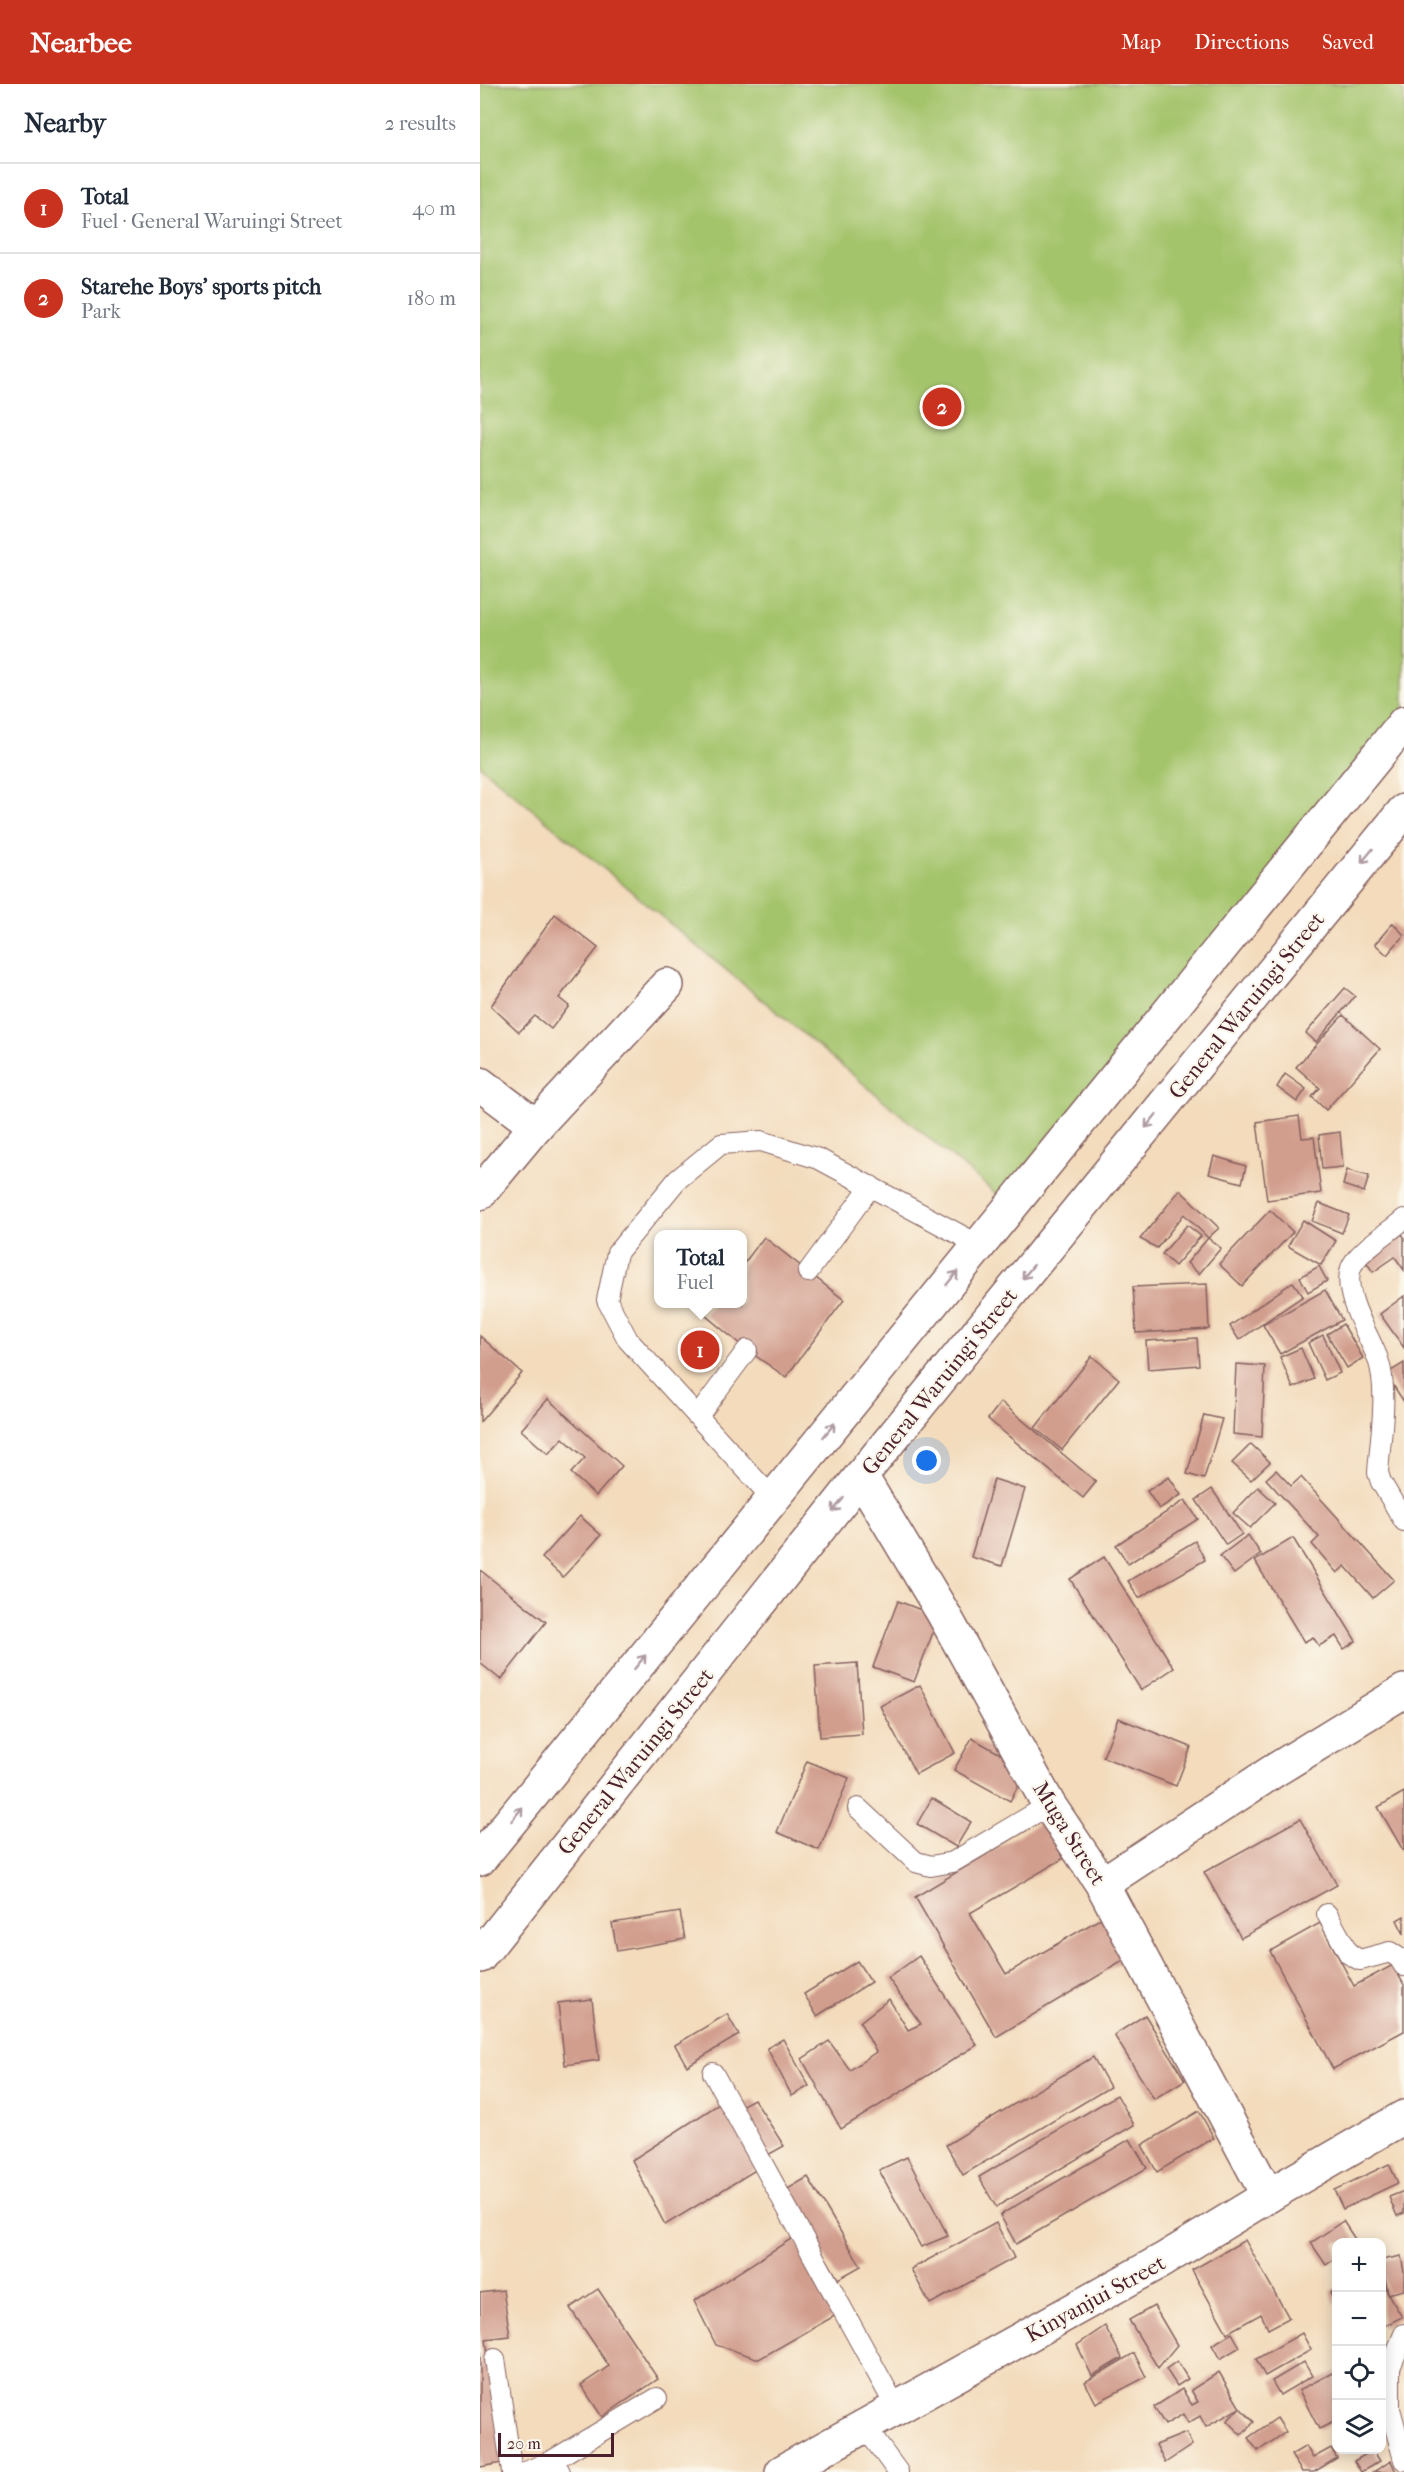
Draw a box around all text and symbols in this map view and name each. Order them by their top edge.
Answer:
text: Nearbee [30,26,132,59]
text: Map [1121,30,1161,54]
text: Directions [1194,30,1289,54]
text: Saved [1322,30,1374,54]
text: Nearby [24,108,106,139]
text: 2 results [385,112,456,135]
text: Total [81,184,129,210]
text: 1 [40,197,47,220]
text: 40 m [412,197,456,220]
text: Fuel · General Waruingi Street [81,210,343,233]
text: Starehe Boys' sports pitch [81,274,321,300]
text: 2 [38,287,49,310]
text: 180 m [407,287,456,310]
text: Park [81,300,121,323]
pin: 2 [922,384,962,430]
one-way arrow [1360,848,1374,863]
street label: General Waruingi Street [1163,907,1330,1104]
one-way arrow [1144,1113,1158,1128]
popup [654,1230,747,1308]
text: Total [677,1245,724,1271]
one-way arrow [1021,1264,1034,1280]
one-way arrow [946,1270,959,1286]
text: Fuel [677,1271,714,1294]
street label: General Waruingi Street [856,1283,1023,1480]
pin: 1 [680,1328,720,1372]
one-way arrow [823,1422,836,1438]
your location [912,1446,941,1475]
one-way arrow [832,1497,845,1513]
one-way arrow [633,1655,647,1670]
street label: General Waruingi Street [552,1663,719,1860]
street label: Muga Street [1027,1777,1111,1890]
one-way arrow [510,1806,523,1822]
map controls [1332,2238,1386,2454]
button: + [1332,2238,1386,2292]
street label: Kinyanjui Street [1021,2250,1170,2348]
button: − [1332,2292,1386,2346]
button: locate [1332,2346,1386,2400]
button: layers [1332,2400,1386,2454]
scale bar [498,2430,614,2458]
text: 20 m [507,2434,541,2453]

